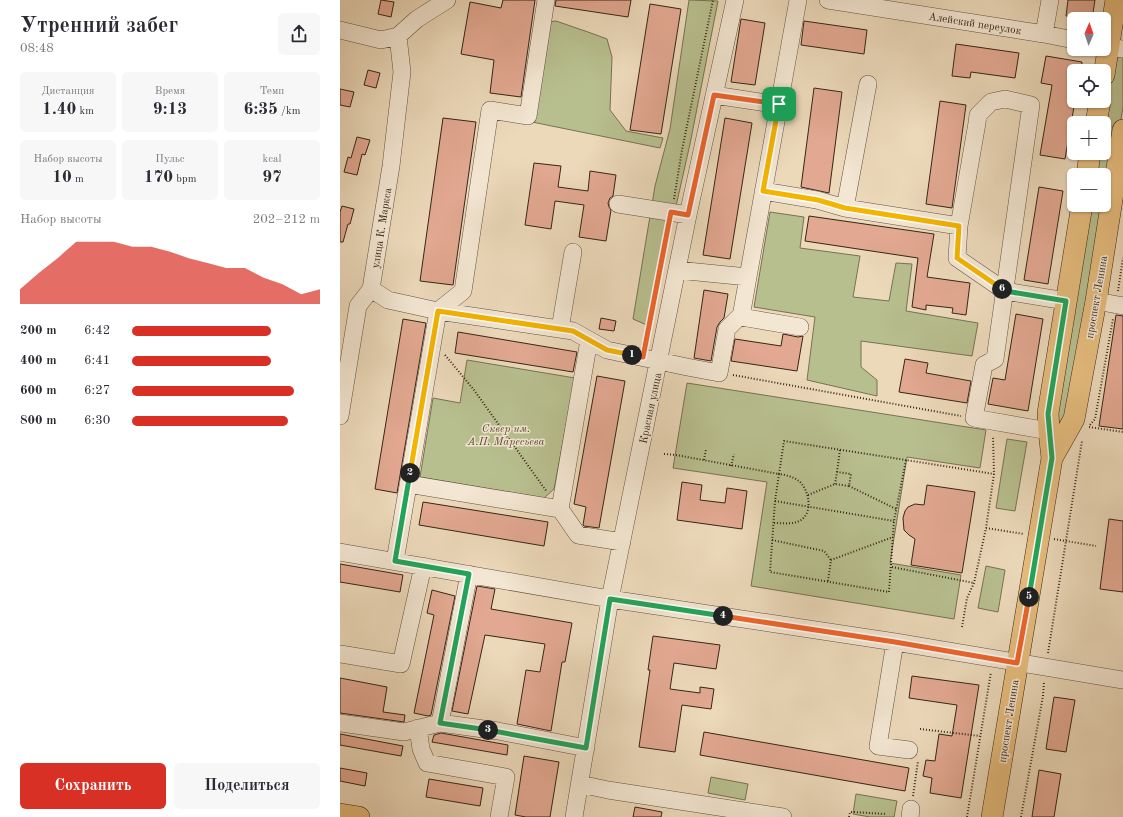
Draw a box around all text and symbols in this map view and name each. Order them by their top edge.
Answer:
street label: Алейский переулок [928,12,1022,37]
north arrow [1067,12,1111,56]
map controls [1067,12,1111,212]
button: share [278,13,320,55]
text: Утренний забег [20,15,178,37]
text: 08:48 [20,42,54,55]
button: locate [1067,64,1111,108]
text: Дистанция [41,86,95,97]
text: Время [155,86,185,97]
text: Темп [260,86,284,97]
pin [762,87,796,121]
icon: arrive [768,93,790,115]
text: 1.40 [42,101,76,118]
text: 9:13 [153,101,187,118]
text: 6:35 [244,101,278,118]
text: km [76,106,94,117]
text: /km [278,106,300,117]
button: + [1067,116,1111,160]
text: Набор высоты [33,154,103,165]
text: Пульс [155,154,185,165]
text: kcal [263,154,281,165]
button: − [1067,168,1111,212]
text: 10 [52,169,72,186]
text: 170 [144,169,173,186]
text: 97 [262,169,282,186]
text: m [72,174,84,185]
text: bpm [173,174,196,185]
street label: улица К. Маркса [371,187,394,269]
text: Набор высоты [20,213,102,226]
text: 202–212 m [253,213,320,226]
street label: проспект Ленина [1085,254,1110,340]
pin: 6 [992,279,1012,299]
text: 6 [999,283,1005,294]
text: 200 m [20,324,57,337]
text: 6:42 [84,324,110,337]
pin: 1 [622,345,642,365]
text: 1 [629,349,635,360]
text: 400 m [20,354,57,367]
text: 6:41 [84,354,110,367]
street label: Красная улица [639,371,664,445]
text: 600 m [20,384,57,397]
text: 6:27 [84,384,110,397]
text: 800 m [20,414,57,427]
text: 6:30 [84,414,110,427]
park label: Сквер им. А.П. Маресьева [467,424,545,448]
pin: 2 [400,463,420,483]
text: 2 [407,467,413,478]
pin: 5 [1019,587,1039,607]
text: 5 [1026,591,1032,602]
pin: 4 [713,606,733,626]
text: 4 [720,610,726,621]
street label: проспект Ленина [997,678,1022,764]
pin: 3 [478,720,498,740]
text: 3 [485,724,491,735]
button: Сохранить [20,763,166,809]
button: Поделиться [174,763,320,809]

